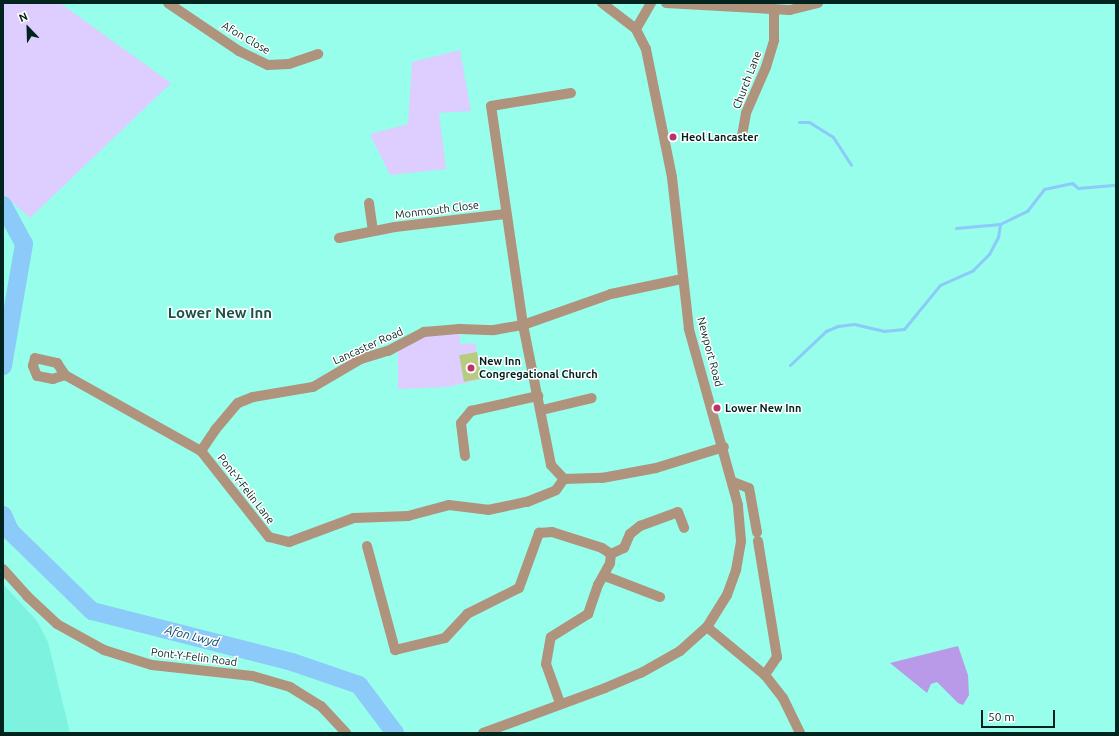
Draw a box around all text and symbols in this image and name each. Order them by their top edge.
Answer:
north arrow [8,8,48,48]
text: N [17,10,29,24]
street label: Afon Close [220,19,272,57]
street label: Church Lane [730,49,764,111]
place label: Heol Lancaster [681,130,758,144]
marker: Heol Lancaster [668,132,678,142]
street label: Monmouth Close [394,198,480,222]
district label: Lower New Inn [168,304,272,322]
street label: Newport Road [694,316,726,388]
street label: Lancaster Road [331,325,405,367]
place label: New Inn Congregational Church [479,355,598,381]
marker: New Inn Congregational Church [466,363,476,373]
place label: Lower New Inn [725,401,801,415]
marker: Lower New Inn [712,403,722,413]
street label: Pont-Y-Felin Lane [215,452,277,526]
water label: Afon Lwyd [163,622,221,650]
street label: Pont-Y-Felin Road [150,645,238,669]
scale bar [983,702,1057,728]
text: 50 m [988,710,1015,723]

